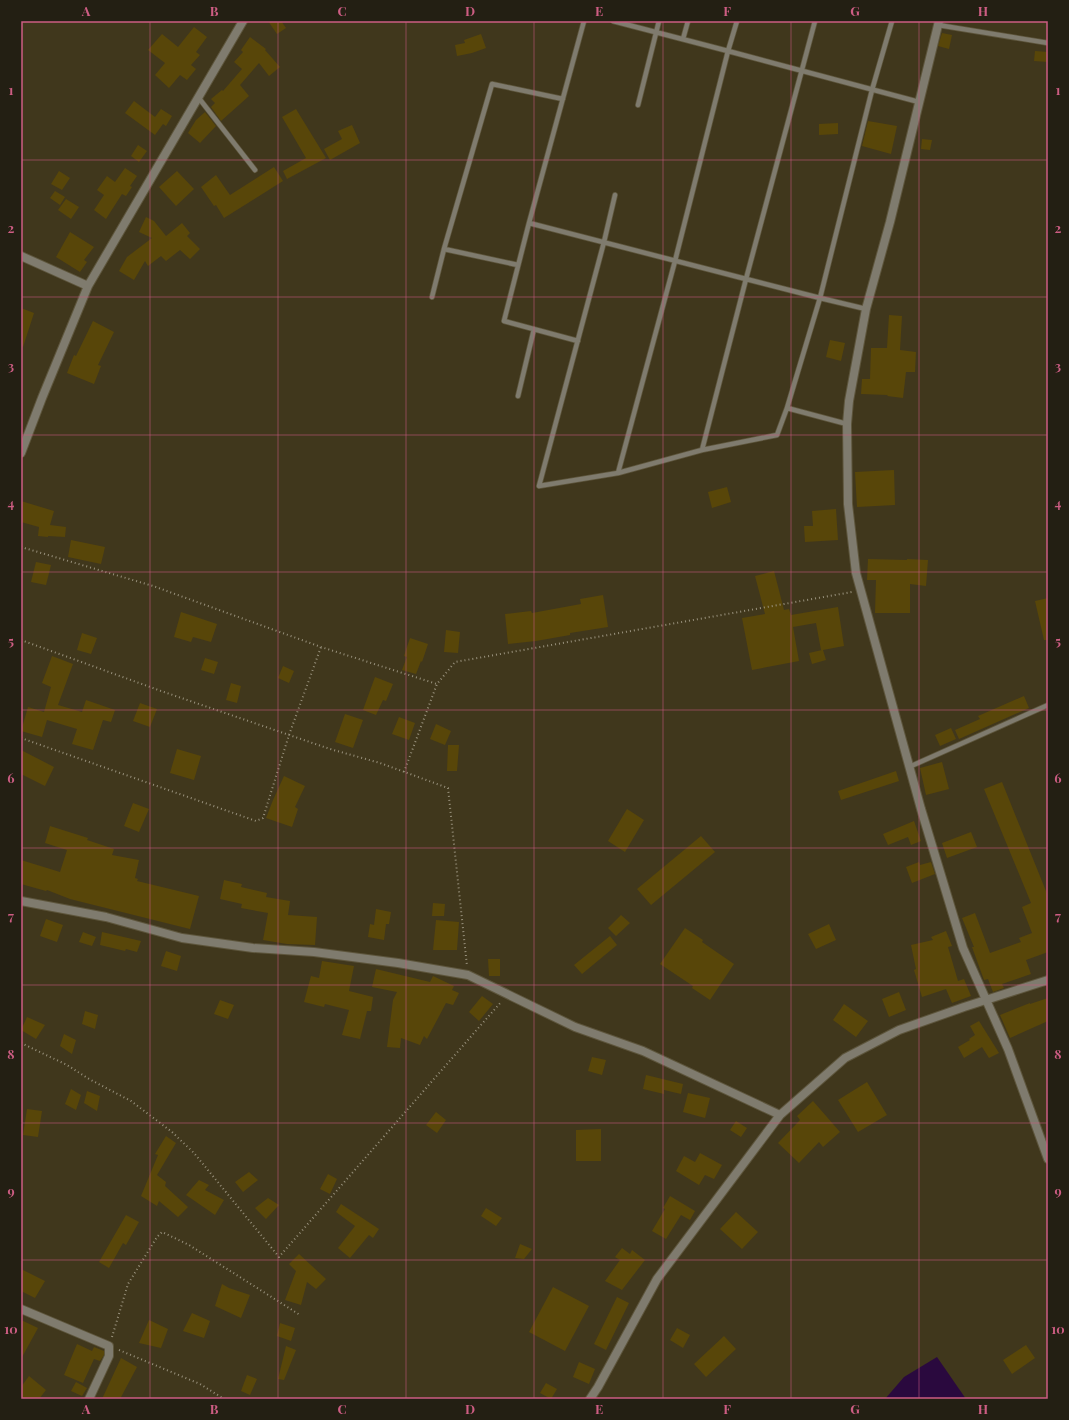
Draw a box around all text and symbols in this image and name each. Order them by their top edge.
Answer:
text: A [81,2,91,19]
text: B [210,2,219,19]
text: C [337,2,347,19]
text: D [465,2,475,19]
text: E [595,2,603,19]
text: F [723,2,731,19]
text: G [850,2,860,19]
text: H [978,2,988,19]
text: 1 [9,81,14,98]
text: 1 [1056,81,1061,98]
text: 2 [8,219,15,236]
text: 2 [1055,219,1062,236]
text: 3 [8,357,14,374]
text: 3 [1055,357,1061,374]
text: 4 [8,494,15,511]
text: 4 [1055,494,1062,511]
text: 5 [8,632,14,649]
text: 5 [1055,632,1061,649]
text: 6 [7,769,15,786]
text: 6 [1054,769,1062,786]
text: 7 [8,907,14,924]
text: 7 [1055,907,1061,924]
text: 8 [7,1045,15,1062]
text: 8 [1054,1045,1062,1062]
text: 9 [7,1182,15,1199]
text: 9 [1054,1182,1062,1199]
text: 10 [4,1320,18,1337]
text: 10 [1051,1320,1065,1337]
text: A [81,1400,91,1417]
text: B [210,1400,219,1417]
text: C [337,1400,347,1417]
text: D [465,1400,475,1417]
text: E [595,1400,603,1417]
text: F [723,1400,731,1417]
text: G [850,1400,860,1417]
text: H [978,1400,988,1417]

